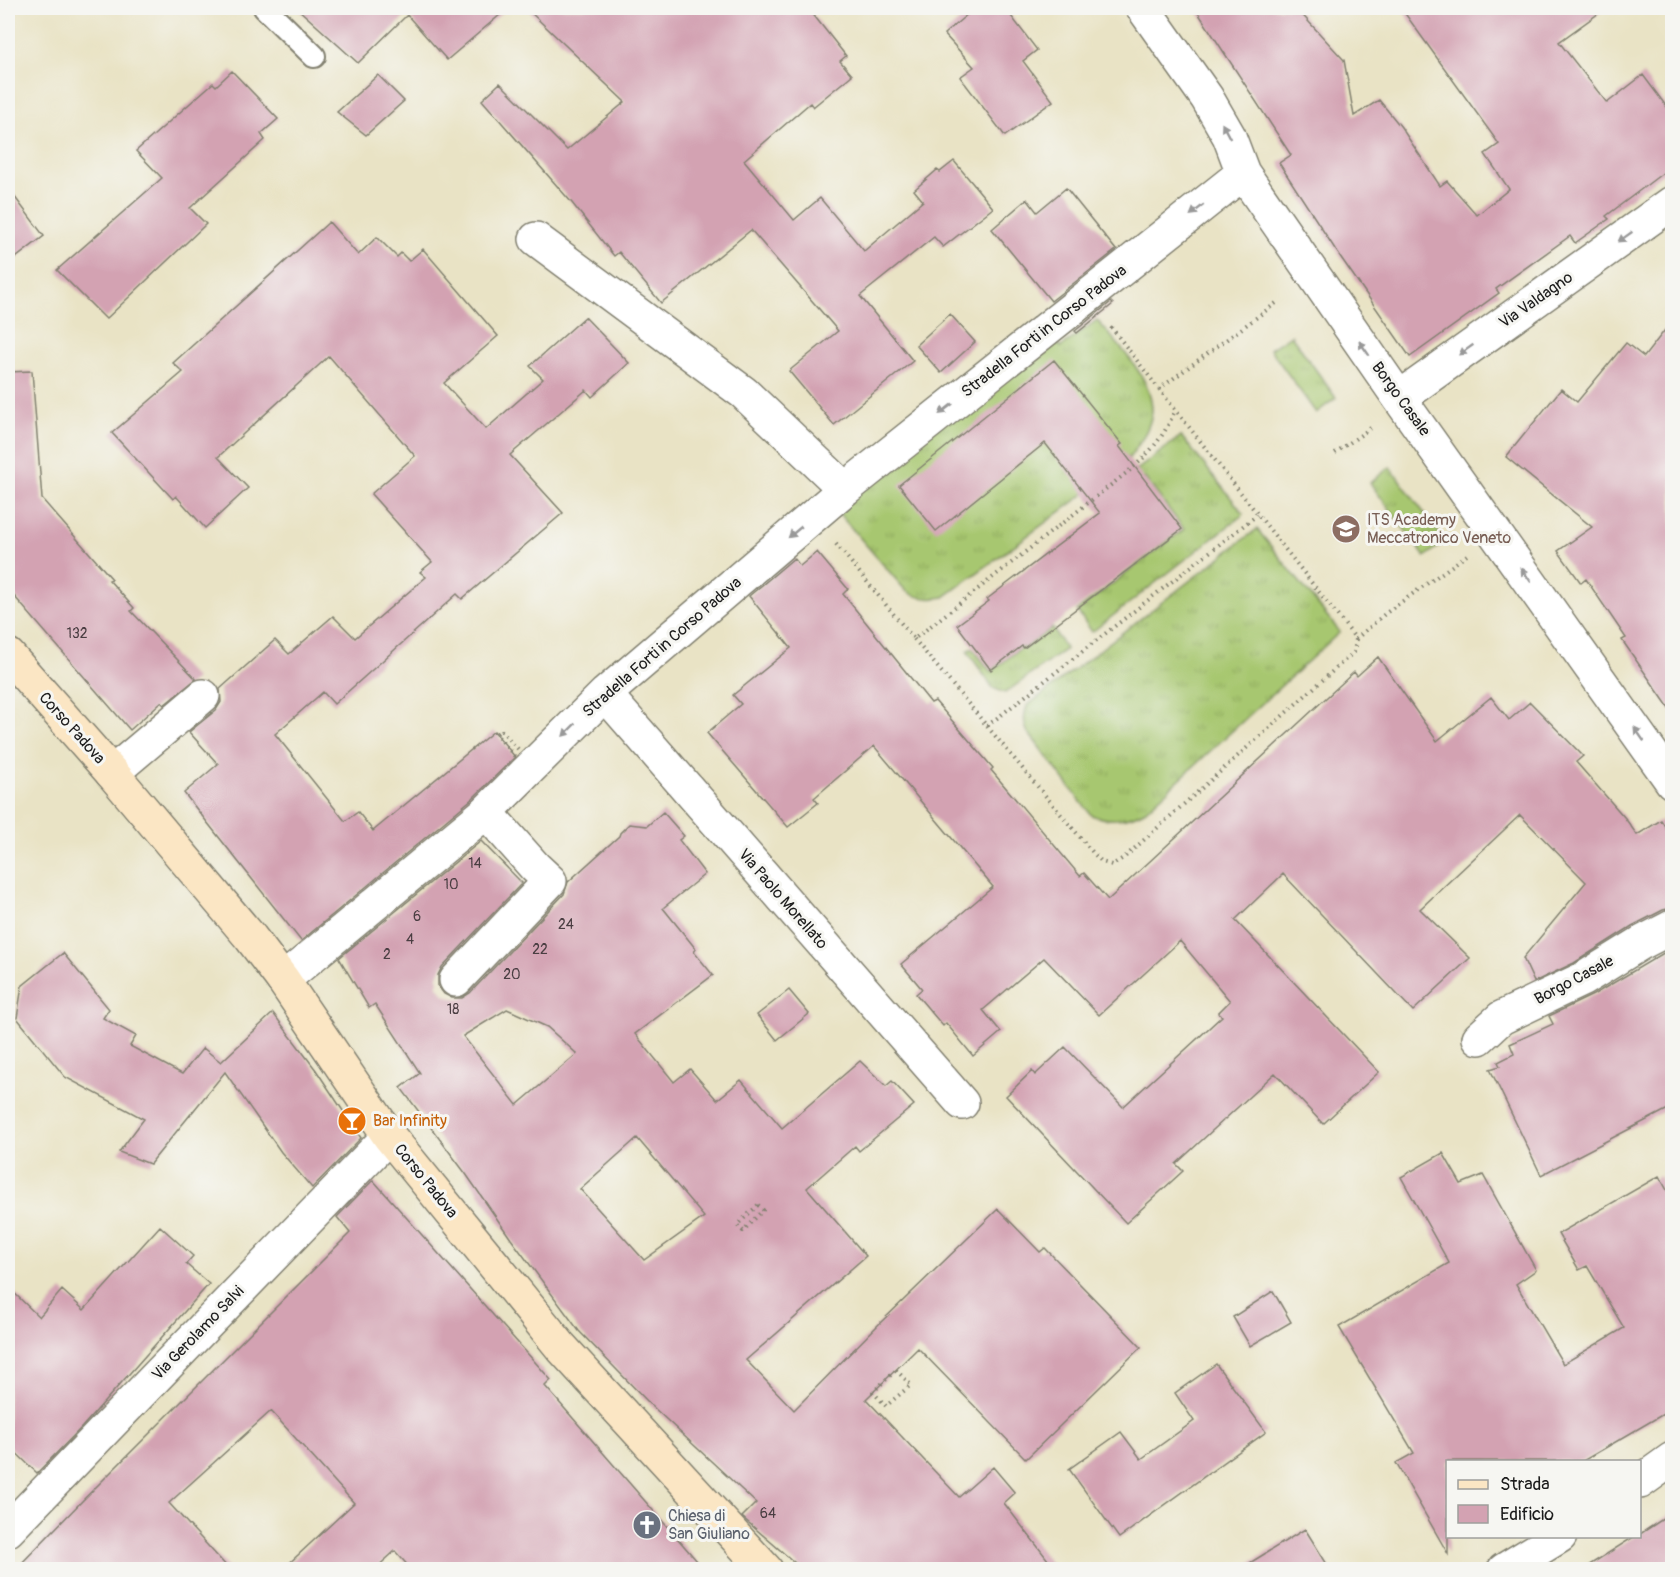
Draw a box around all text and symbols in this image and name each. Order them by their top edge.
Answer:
one-way arrow [1221,122,1231,139]
one-way arrow [1190,203,1205,215]
one-way arrow [1617,231,1633,243]
street label: Stradella Forti in Corso Padova [957,260,1131,402]
street label: Via Valdagno [1495,267,1577,333]
one-way arrow [1358,340,1370,356]
one-way arrow [1458,344,1474,355]
street label: Borgo Casale [1367,358,1435,440]
one-way arrow [938,403,954,416]
place label: ITS Academy Meccatronico Veneto [1367,510,1512,548]
school or university icon: ITS Academy Meccatronico Veneto [1330,513,1362,545]
one-way arrow [787,526,803,539]
one-way arrow [1520,567,1532,583]
street label: Stradella Forti in Corso Padova [578,572,746,722]
house number: 132 [66,625,88,642]
street label: Corso Padova [35,688,109,768]
one-way arrow [562,723,577,737]
one-way arrow [1633,726,1645,742]
street label: Via Paolo Morellato [734,845,832,954]
house number: 14 [468,855,482,872]
house number: 10 [443,876,459,893]
house number: 6 [413,908,421,925]
house number: 24 [558,916,574,933]
house number: 4 [406,931,414,948]
house number: 22 [532,941,548,958]
house number: 2 [383,946,391,963]
street label: Borgo Casale [1531,951,1617,1009]
house number: 20 [503,966,521,983]
house number: 18 [447,1001,459,1018]
bar icon: Bar Infinity [336,1105,368,1137]
place label: Bar Infinity [373,1111,447,1131]
street label: Corso Padova [390,1140,462,1222]
street label: Via Gerolamo Salvi [148,1281,248,1385]
legend [1446,1460,1641,1538]
text: Strada [1500,1473,1550,1496]
text: Edificio [1500,1503,1554,1526]
house number: 64 [760,1505,776,1522]
place label: Chiesa di San Giuliano [668,1506,750,1544]
church icon: Chiesa di San Giuliano [631,1509,663,1541]

